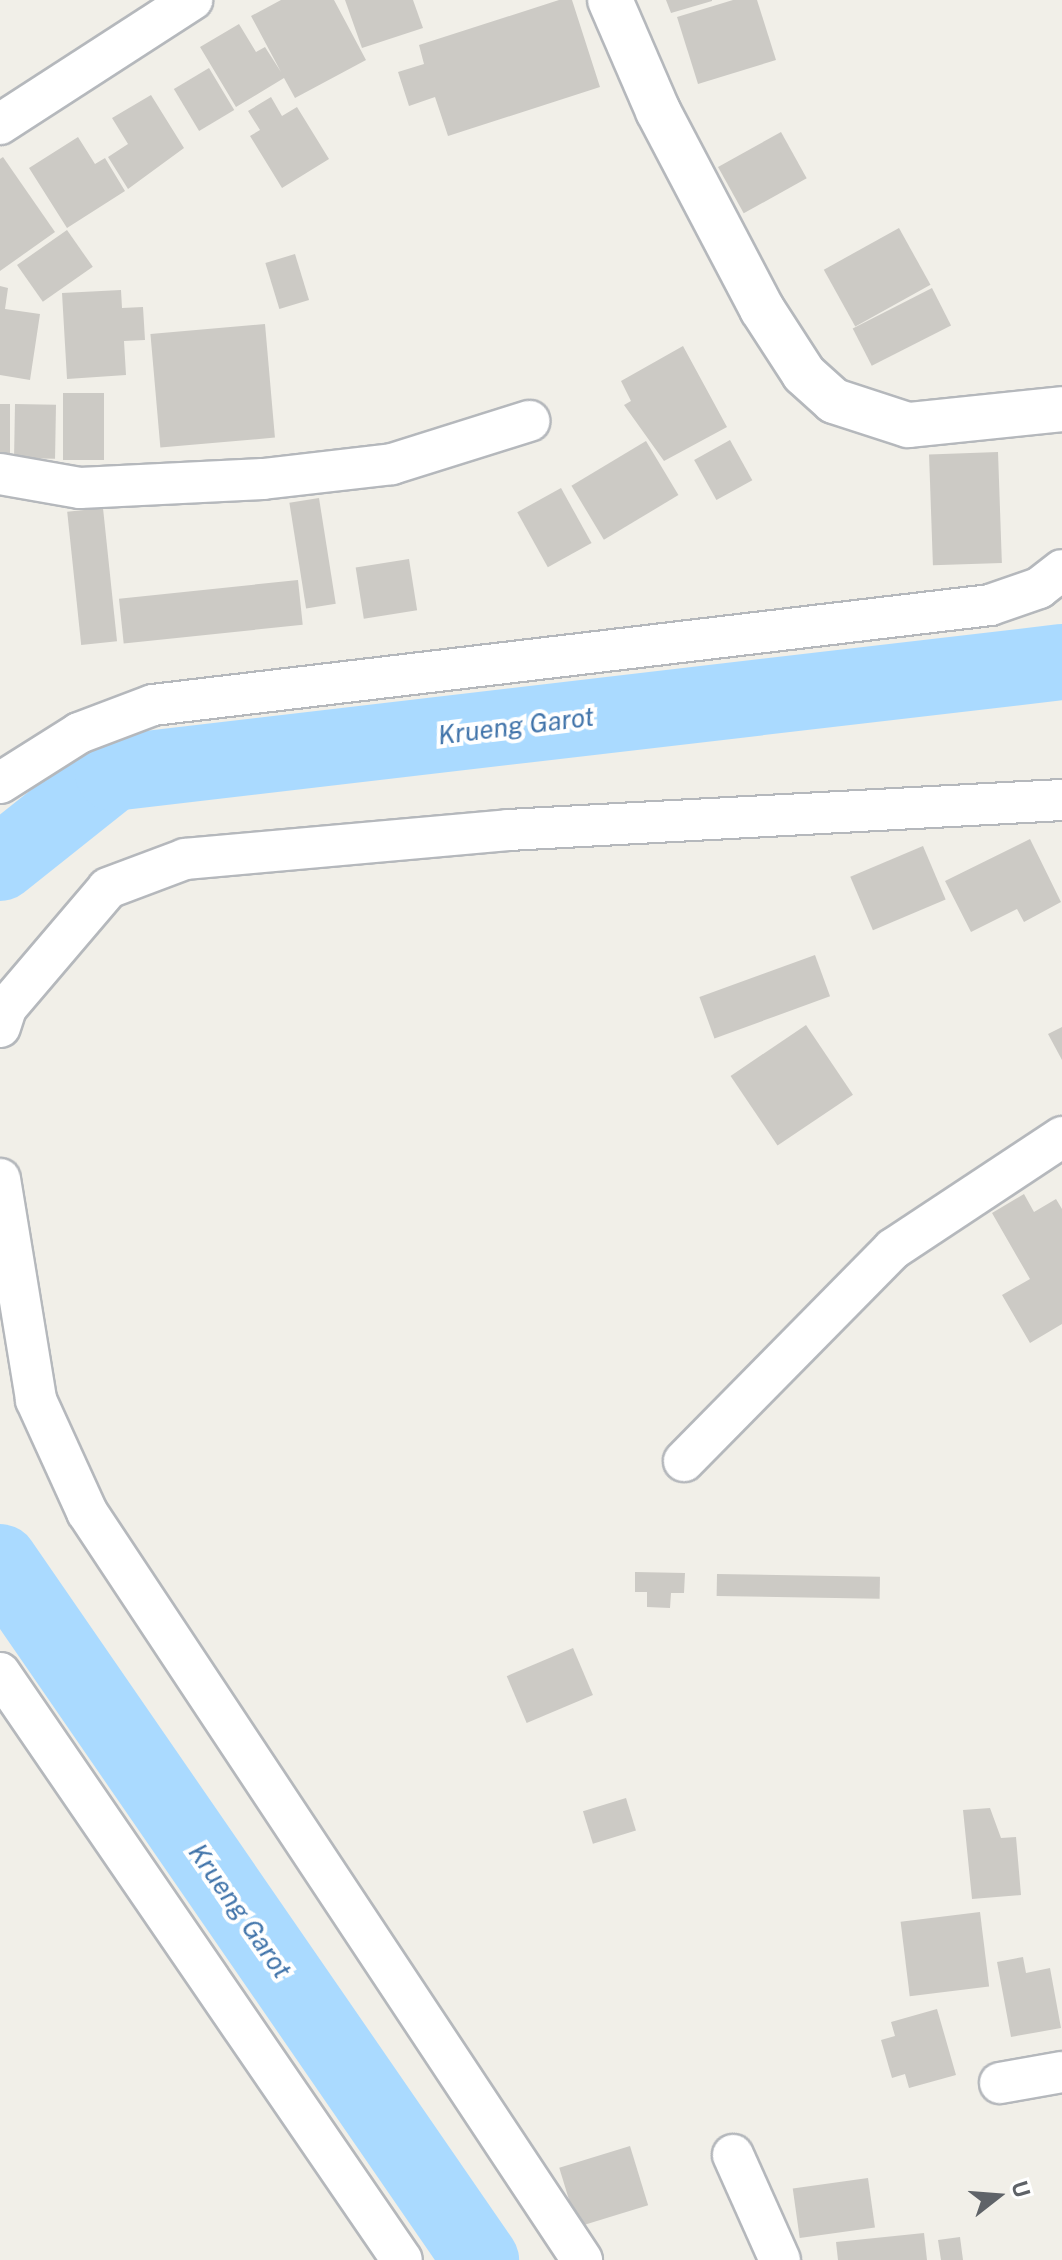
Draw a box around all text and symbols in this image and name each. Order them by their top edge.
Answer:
water label: Krueng Garot [436,701,596,751]
water label: Krueng Garot [182,1838,298,1984]
north arrow [958,2156,1038,2236]
text: U [1006,2178,1036,2200]

